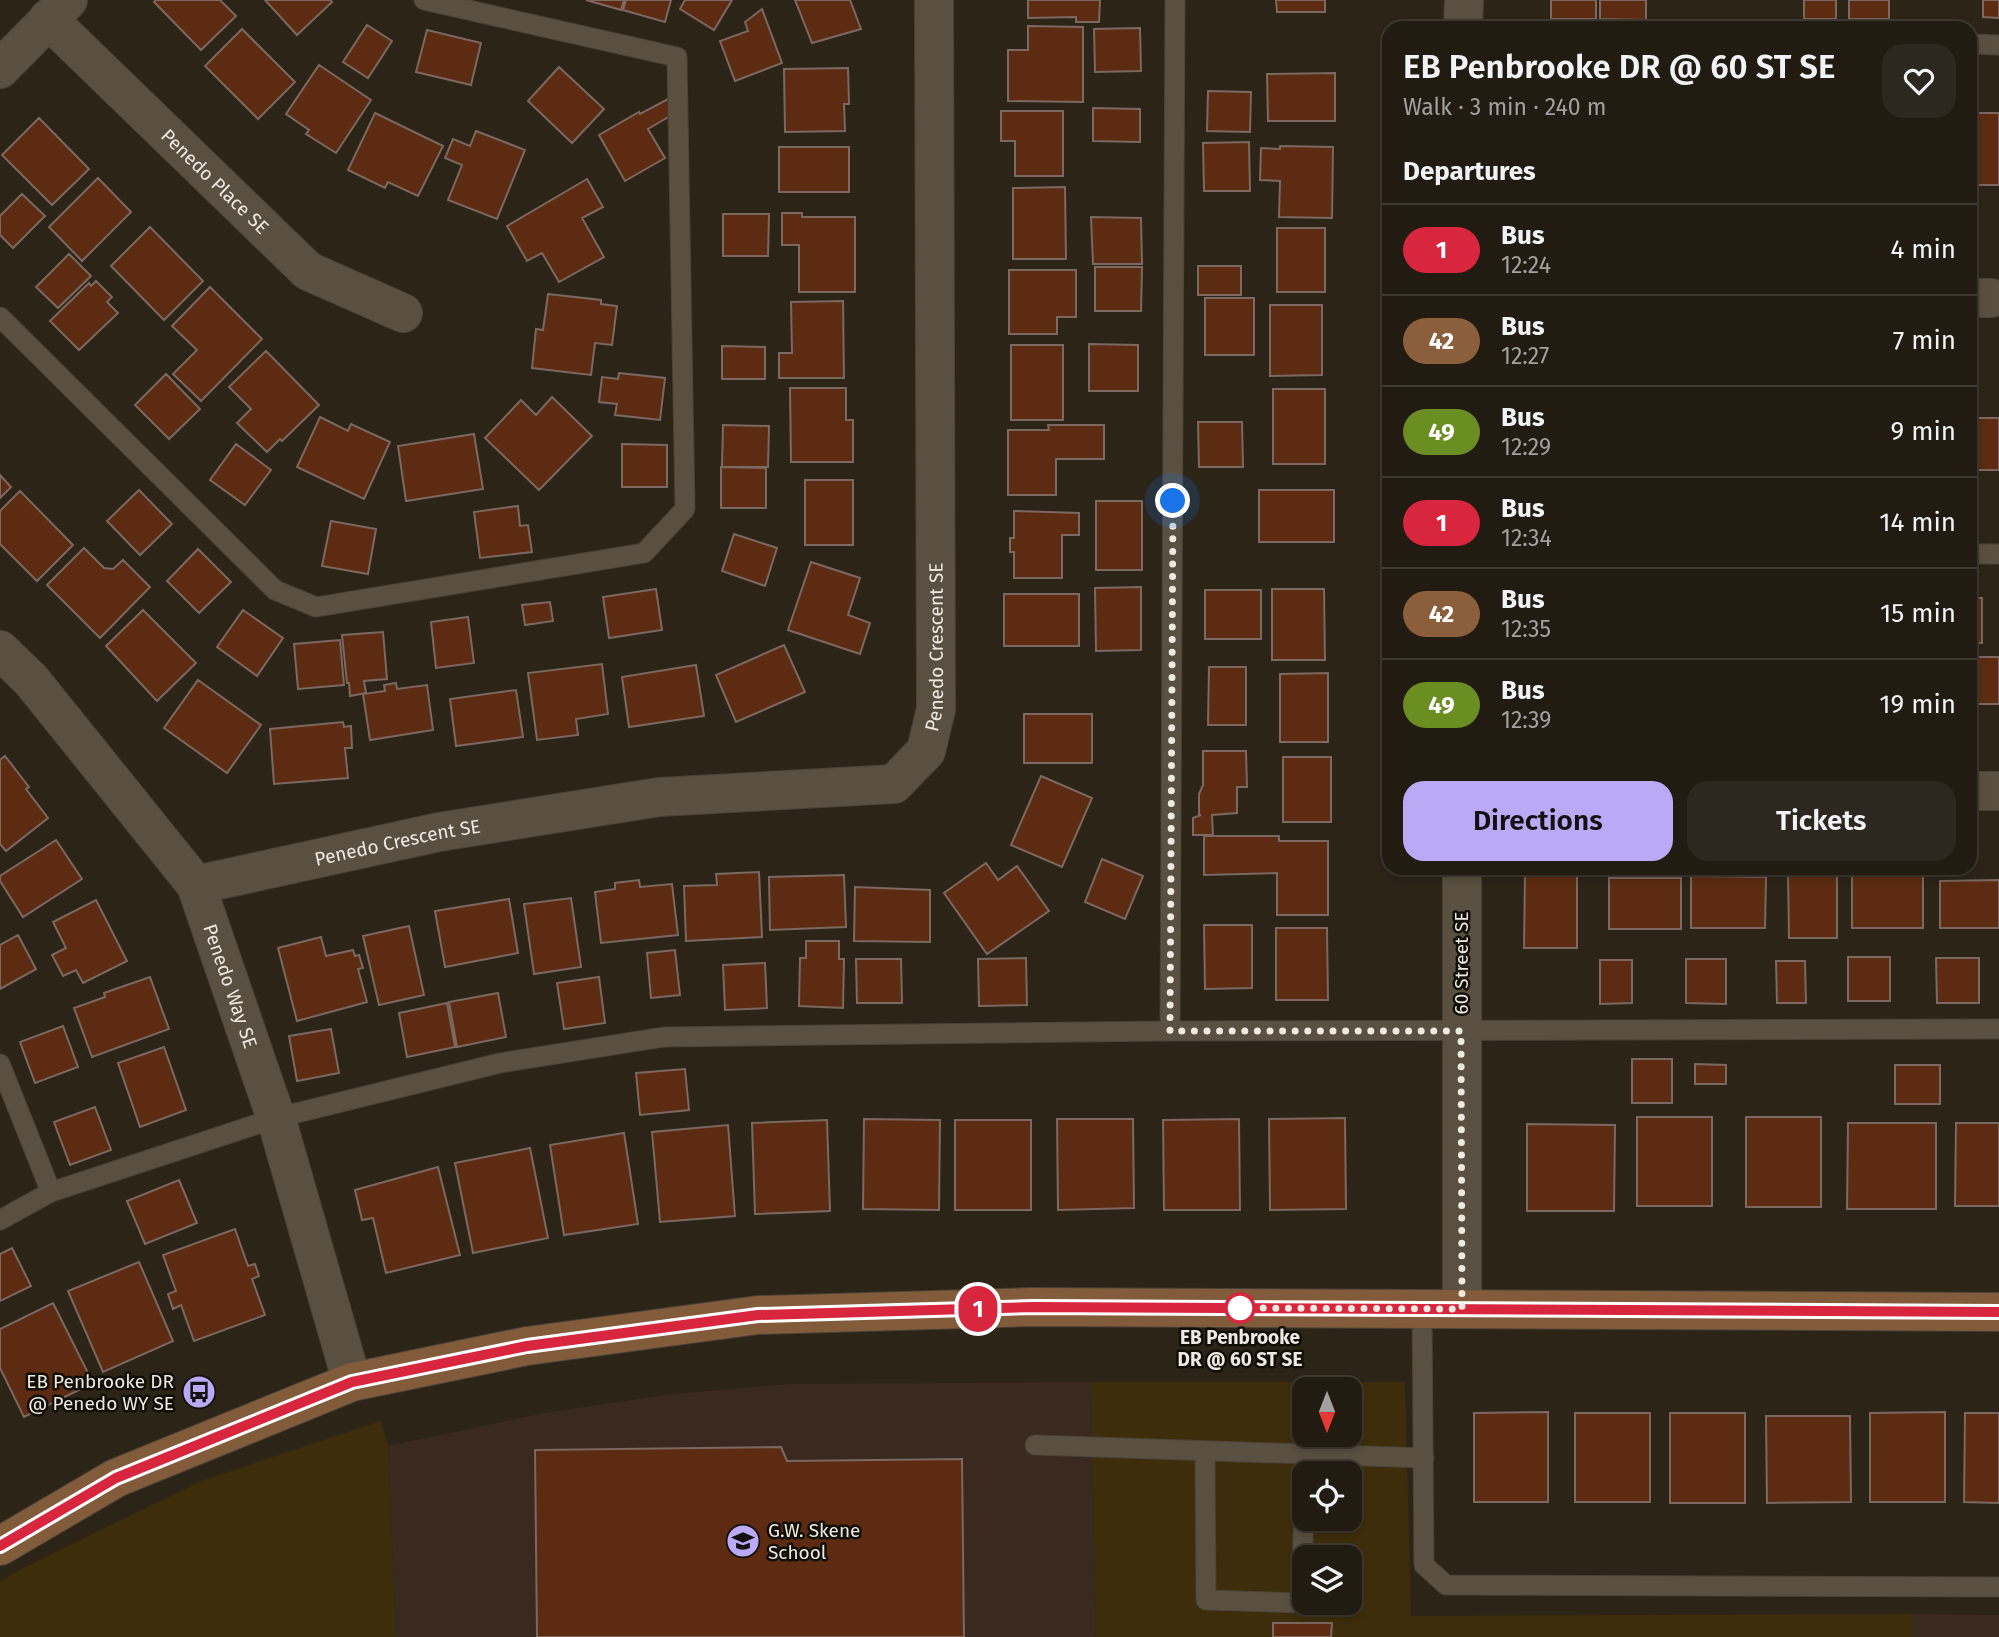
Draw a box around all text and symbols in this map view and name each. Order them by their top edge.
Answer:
button: heart [1882,44,1956,118]
text: EB Penbrooke DR @ 60 ST SE [1403,47,1835,87]
text: Walk · 3 min · 240 m [1403,93,1606,121]
street label: Penedo Place SE [156,124,274,239]
text: Departures [1403,156,1536,187]
text: Bus [1501,220,1544,251]
text: 4 min [1890,234,1956,265]
text: 1 [1436,236,1447,264]
text: 12:24 [1501,251,1551,279]
text: Bus [1501,311,1544,342]
text: 7 min [1893,325,1956,356]
text: 42 [1429,327,1454,355]
text: 12:27 [1501,342,1549,370]
text: Bus [1501,402,1544,433]
text: 9 min [1891,416,1956,447]
text: 49 [1428,418,1455,446]
text: 12:29 [1501,433,1551,461]
your location [1155,483,1190,518]
text: Bus [1501,493,1544,524]
text: 14 min [1879,507,1956,538]
text: 1 [1436,509,1447,537]
text: 12:34 [1501,524,1552,552]
street label: Penedo Crescent SE [920,563,948,734]
text: Bus [1501,584,1544,615]
text: 15 min [1880,598,1956,629]
text: 42 [1429,600,1454,628]
text: 12:35 [1501,615,1551,643]
text: Bus [1501,675,1544,706]
text: 19 min [1879,689,1956,720]
text: 49 [1428,691,1455,719]
text: 12:39 [1501,706,1551,734]
button: Directions [1403,781,1673,861]
button: Tickets [1687,781,1956,861]
street label: Penedo Crescent SE [312,815,482,871]
street label: 60 Street SE [1450,912,1473,1014]
street label: Penedo Way SE [198,921,262,1051]
line badge: 1 [955,1286,1001,1332]
marker: EB Penbrooke DR @ 60 ST SE [1225,1293,1255,1323]
text: 1 [972,1295,984,1323]
place label: EB Penbrooke DR @ 60 ST SE [1178,1326,1302,1371]
place label: EB Penbrooke DR @ Penedo WY SE [26,1370,174,1415]
bus stop icon: EB Penbrooke DR @ Penedo WY SE [180,1373,218,1411]
north arrow [1292,1377,1362,1447]
map controls [1292,1377,1362,1615]
button: locate [1292,1461,1362,1531]
place label: G.W. Skene School [768,1519,860,1564]
school or university icon: G.W. Skene School [724,1522,762,1560]
button: layers [1292,1545,1362,1615]

